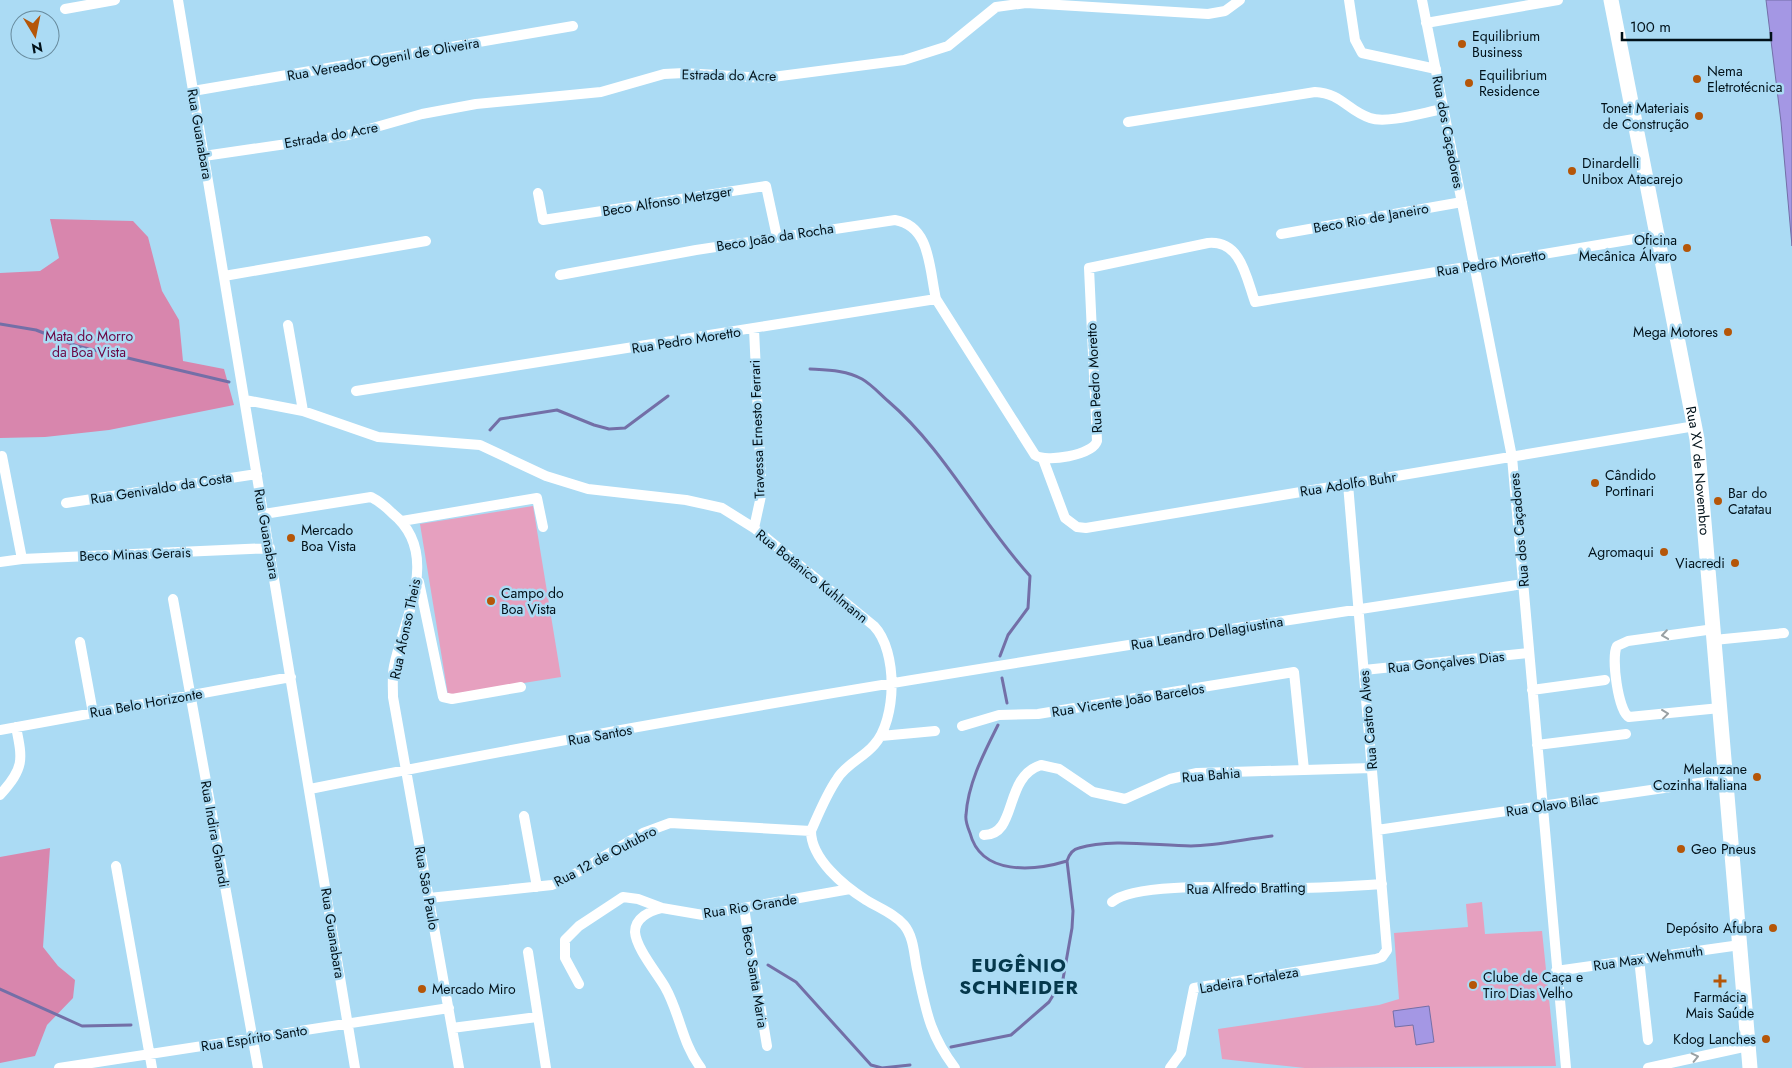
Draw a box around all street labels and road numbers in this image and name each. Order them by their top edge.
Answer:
street label: Rua Vereador Ogenil de Oliveira [285,32,481,86]
street label: Estrada do Acre [681,64,777,86]
street label: Rua dos Caçadores [1427,74,1469,190]
street label: Rua Guanabara [182,87,218,181]
street label: Estrada do Acre [283,117,379,153]
street label: Beco Alfonso Metzger [601,181,733,221]
street label: Beco Rio de Janeiro [1312,198,1431,238]
street label: Beco João da Rocha [715,218,835,256]
street label: Rua Pedro Moretto [1435,244,1547,281]
street label: Rua Pedro Moretto [630,321,742,358]
street label: Rua Pedro Moretto [1081,322,1107,434]
street label: Travessa Ernesto Ferrari [745,359,769,499]
street label: Rua XV de Novembro [1681,404,1715,536]
street label: Rua Adolfo Buhr [1298,466,1398,501]
street label: Rua Genivaldo da Costa [89,467,233,509]
street label: Rua dos Caçadores [1504,472,1534,588]
street label: Rua Guanabara [249,487,285,581]
street label: Rua Botânico Kuhlmann [752,524,872,628]
street label: Beco Minas Gerais [79,542,191,566]
street label: Rua Afonso Theis [385,577,425,681]
street label: Rua Leandro Dellagiustina [1130,611,1284,655]
street label: Rua Gonçalves Dias [1387,646,1506,678]
street label: Rua Castro Alves [1354,669,1382,770]
street label: Rua Vicente João Barcelos [1050,678,1206,722]
street label: Rua Belo Horizonte [88,683,204,723]
street label: Rua Santos [566,719,634,750]
street label: Rua Bahia [1181,762,1241,788]
street label: Rua Indira Ghandi [196,779,234,889]
street label: Rua Olavo Bilac [1505,789,1599,821]
street label: Rua 12 de Outubro [550,820,660,891]
street label: Rua São Paulo [410,845,444,932]
street label: Rua Alfredo Bratting [1186,877,1306,899]
street label: Rua Guanabara [316,886,350,980]
street label: Rua Rio Grande [702,889,798,923]
street label: Beco Santa Maria [737,925,773,1029]
street label: Rua Max Wehmuth [1592,940,1704,976]
street label: Ladeira Fortaleza [1198,961,1300,999]
street label: Rua Espírito Santo [199,1020,309,1056]

